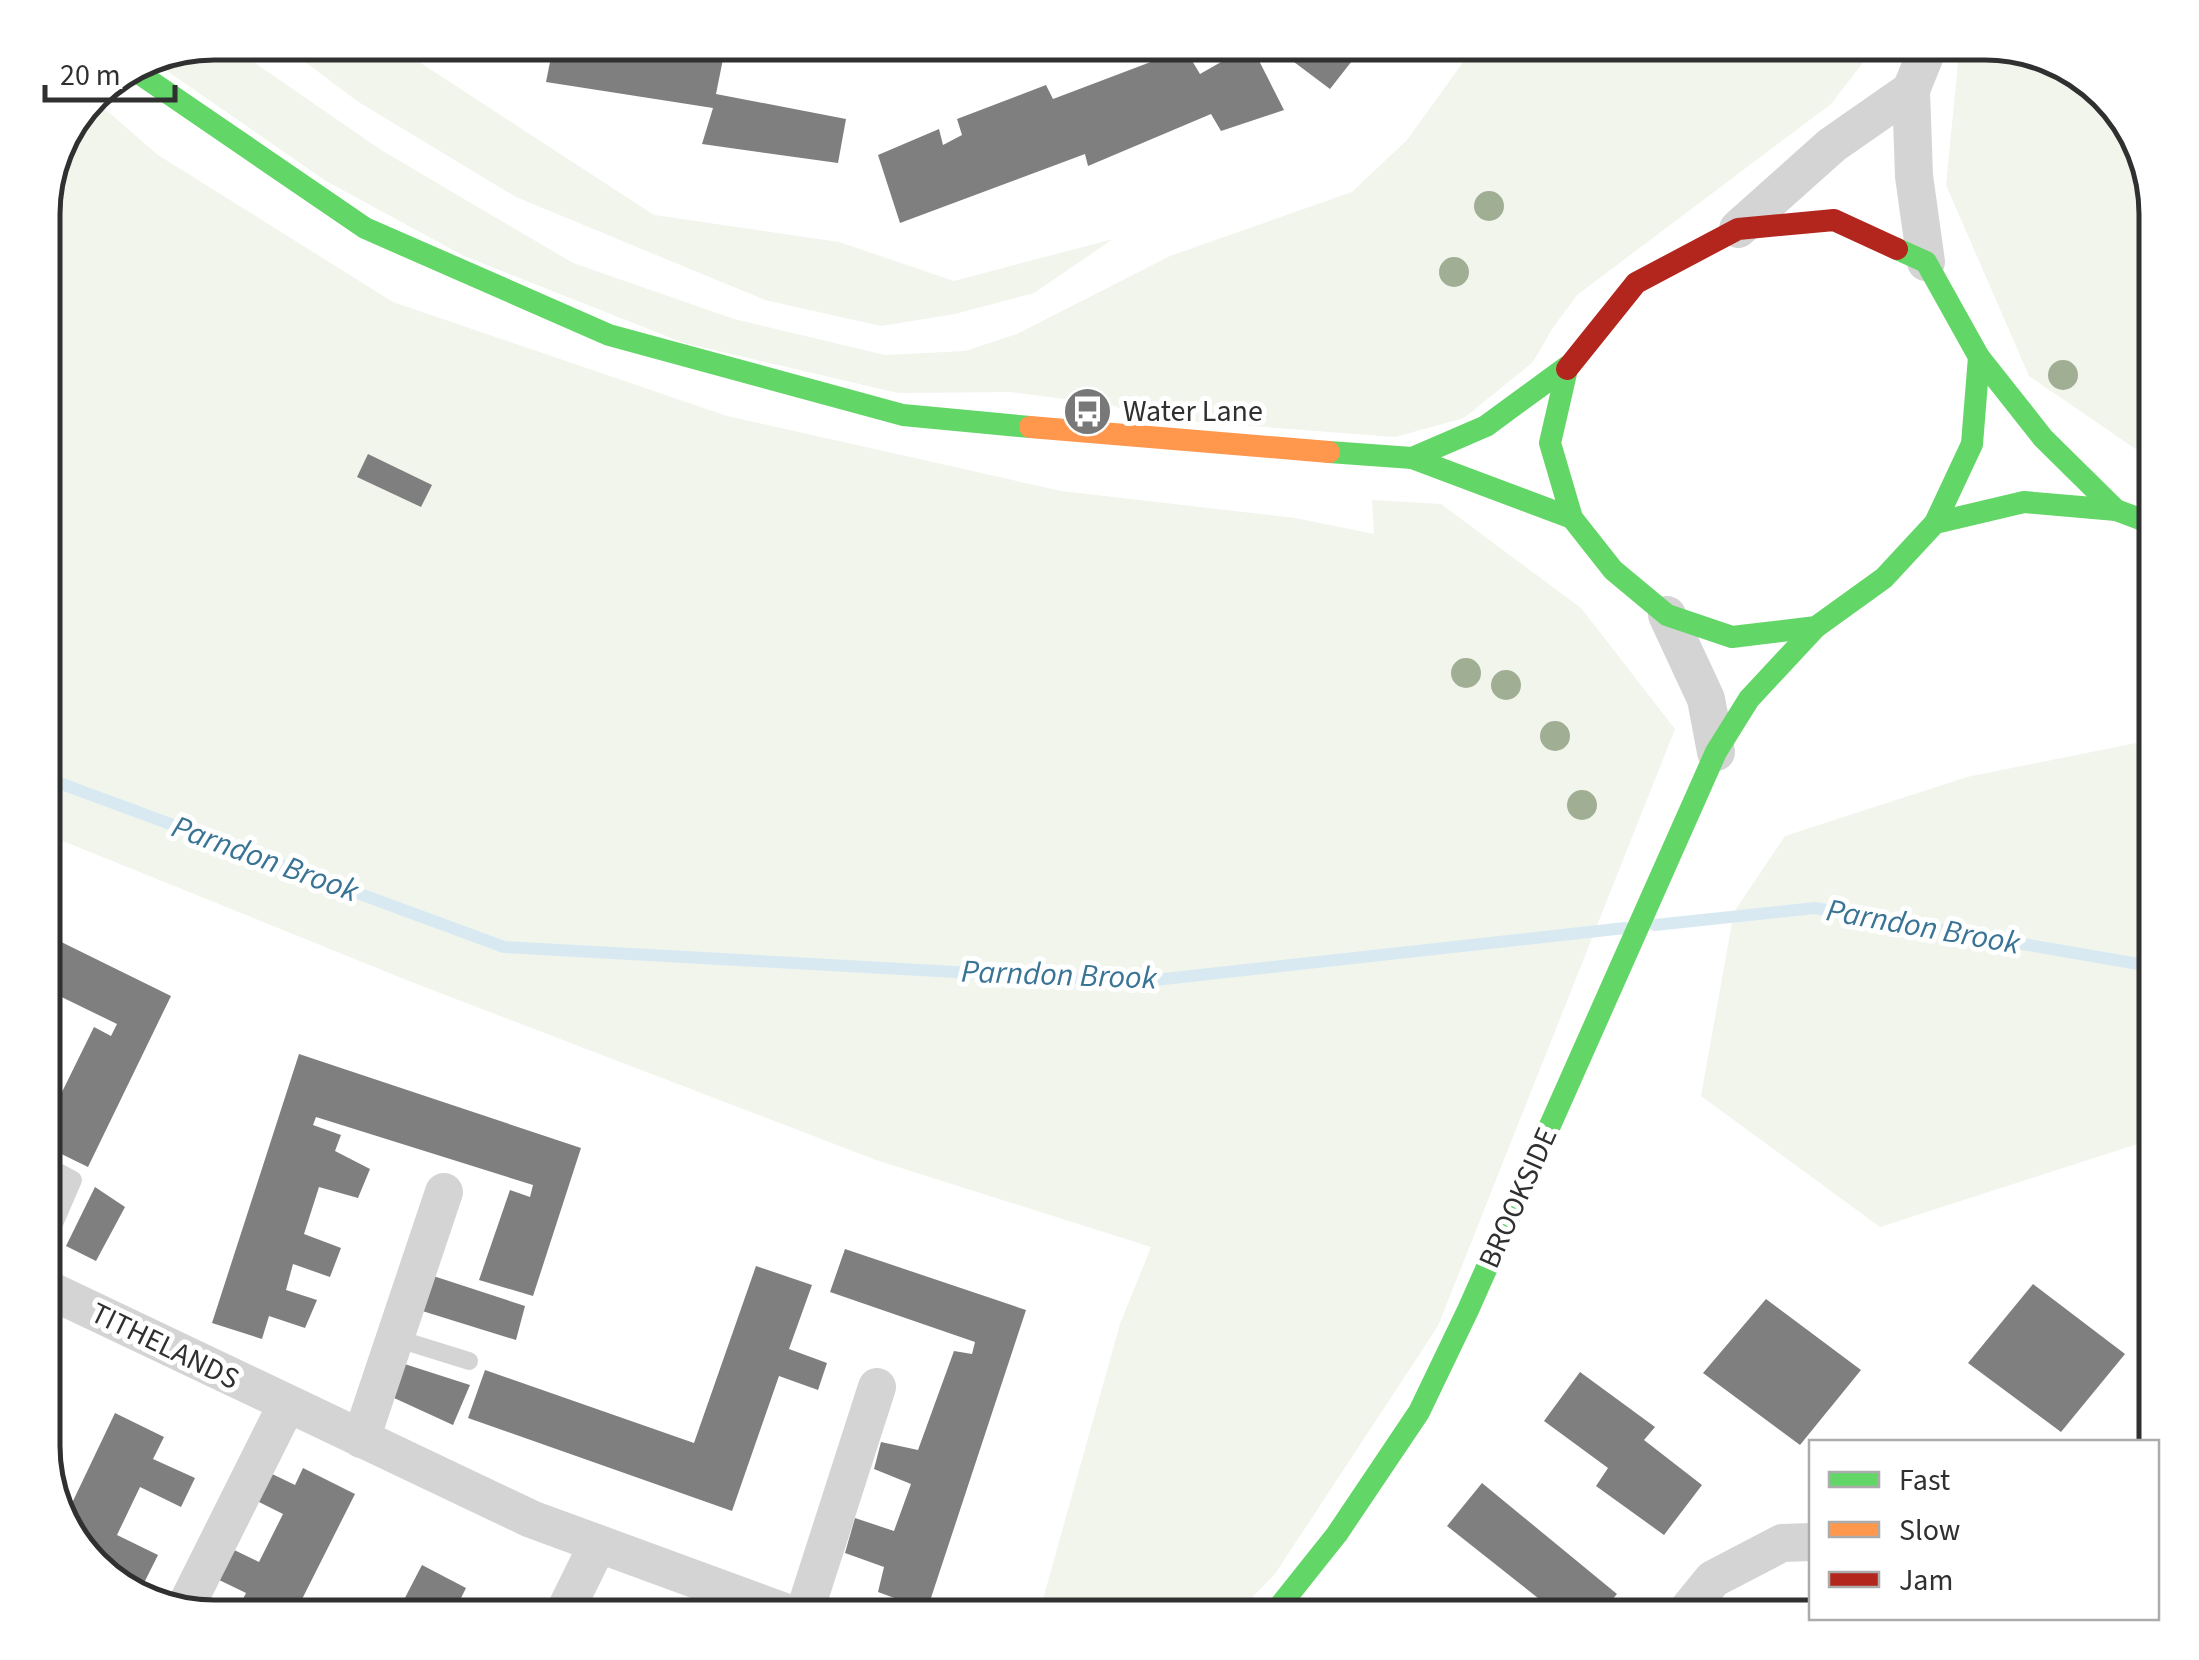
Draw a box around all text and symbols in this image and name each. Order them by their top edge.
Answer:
scale bar [45,40,175,102]
text: 20 m [60,54,121,97]
bus stop icon: Water Lane [1062,385,1114,437]
place label: Water Lane [1123,390,1263,433]
water label: Parndon Brook [165,804,366,914]
water label: Parndon Brook [1823,887,2024,967]
water label: Parndon Brook [960,949,1158,1001]
street label: BROOKSIDE [1468,1121,1568,1275]
street label: TITHELANDS [84,1292,246,1400]
legend [1809,1440,2159,1620]
text: Fast [1899,1459,1950,1502]
text: Slow [1899,1509,1960,1552]
text: Jam [1899,1559,1953,1602]

